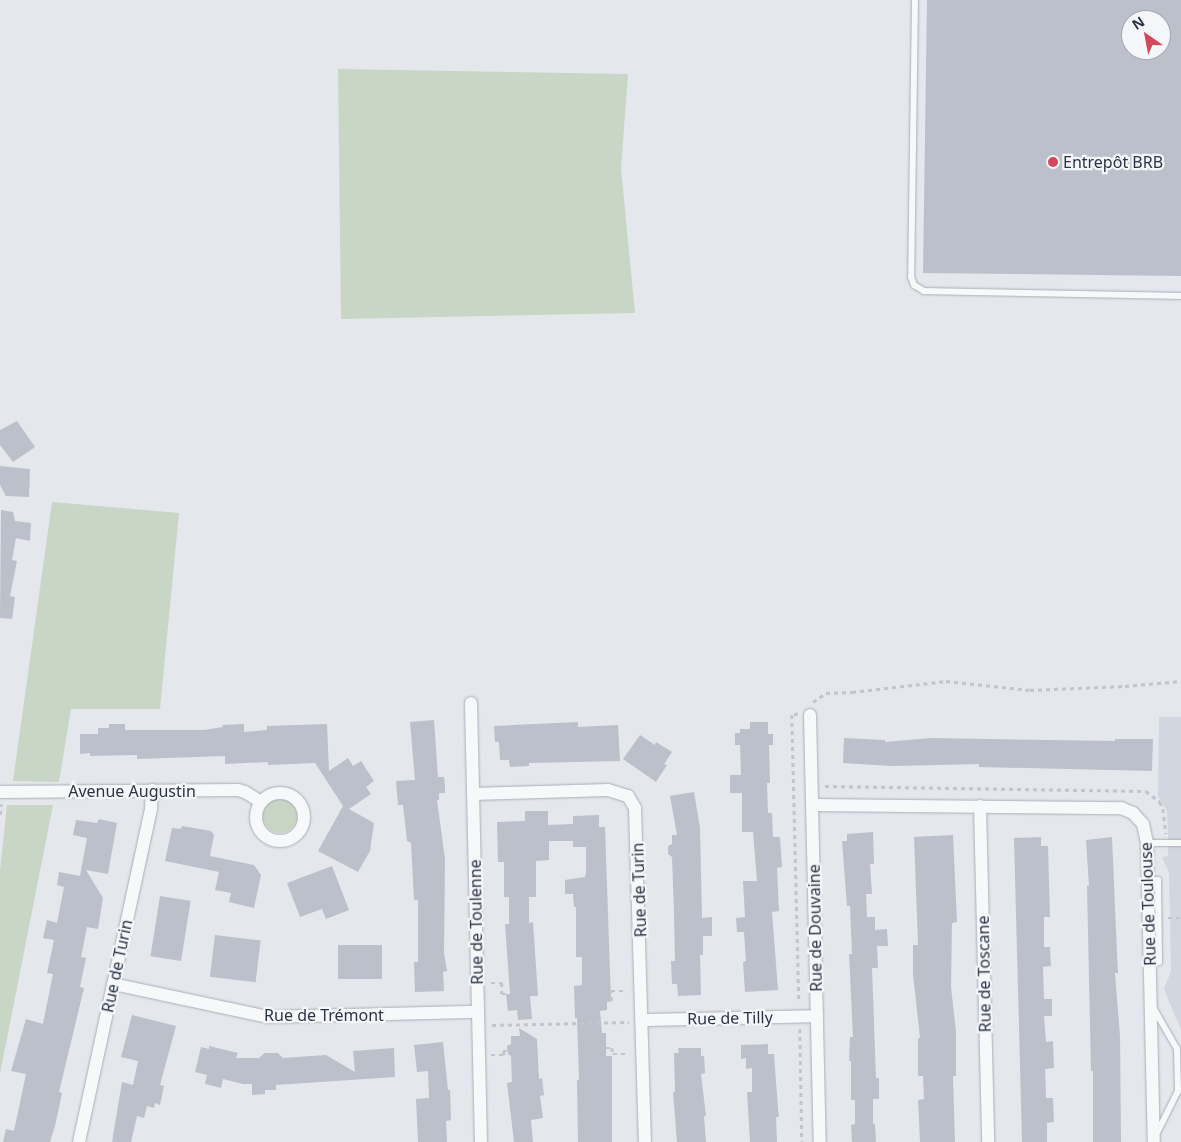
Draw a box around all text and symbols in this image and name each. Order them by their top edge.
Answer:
north arrow [1121,10,1171,60]
text: N [1128,12,1148,34]
place label: Entrepôt BRB [1063,152,1163,172]
marker: Entrepôt BRB [1047,156,1059,168]
street label: Avenue Augustin [68,781,196,801]
street label: Rue de Turin [628,842,650,938]
street label: Rue de Toulouse [1136,842,1160,966]
street label: Rue de Toulenne [465,859,487,985]
street label: Rue de Douvaine [804,864,826,992]
street label: Rue de Toscane [973,915,995,1033]
street label: Rue de Turin [98,918,136,1014]
street label: Rue de Trémont [264,1005,384,1025]
street label: Rue de Tilly [687,1008,773,1028]

